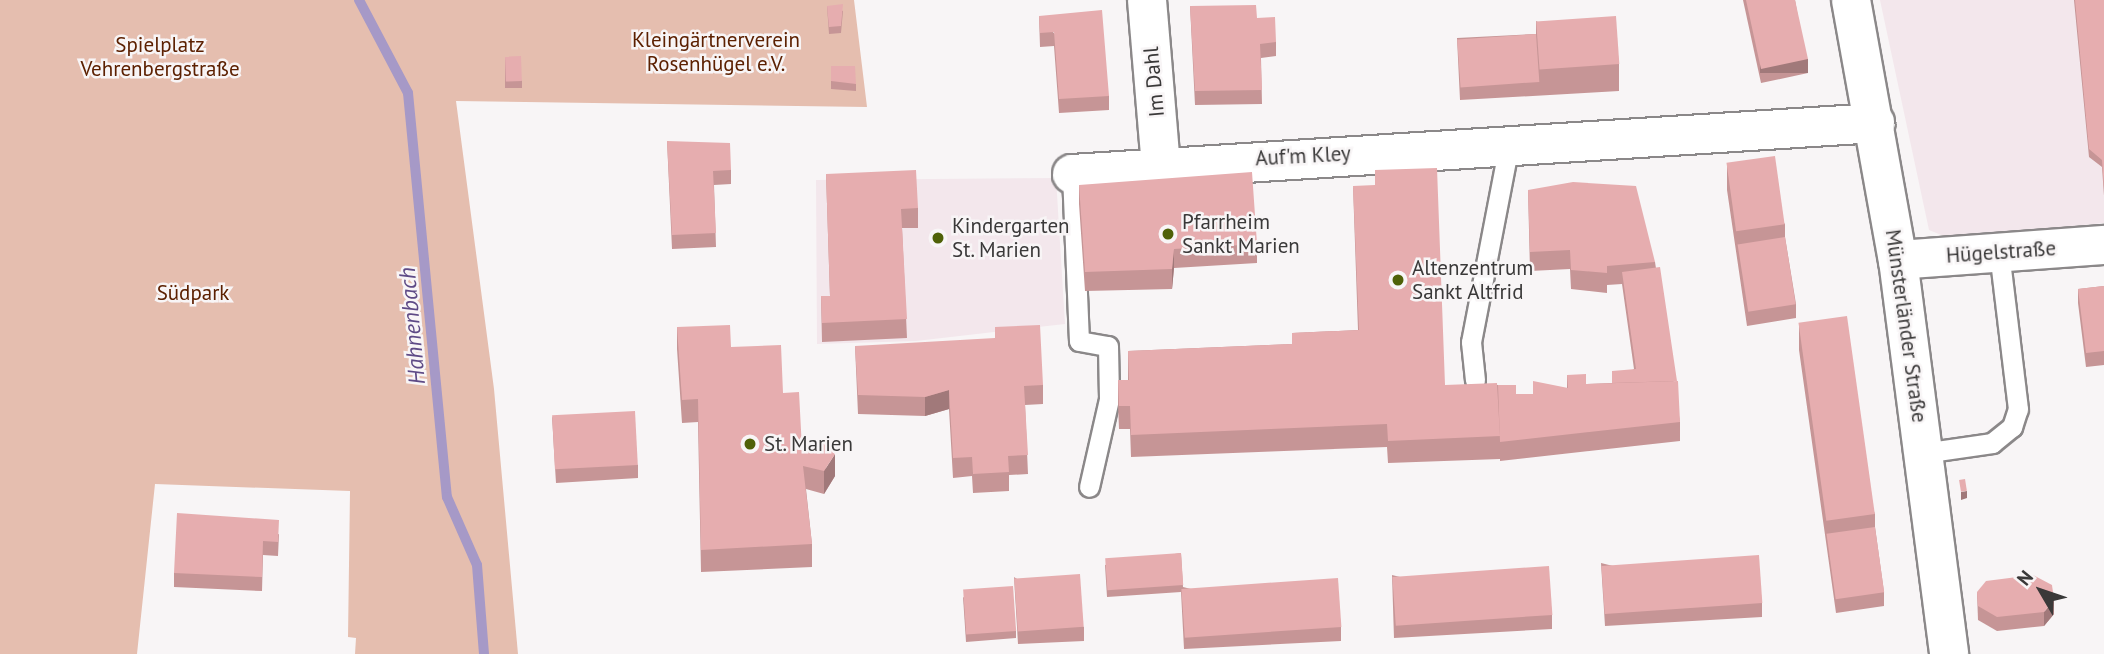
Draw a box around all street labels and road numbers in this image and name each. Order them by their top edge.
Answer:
street label: Im Dahl [1138,46,1170,118]
street label: Auf'm Kley [1255,141,1351,171]
street label: Münsterländer Straße [1880,228,1932,424]
street label: Hügelstraße [1945,236,2057,268]

